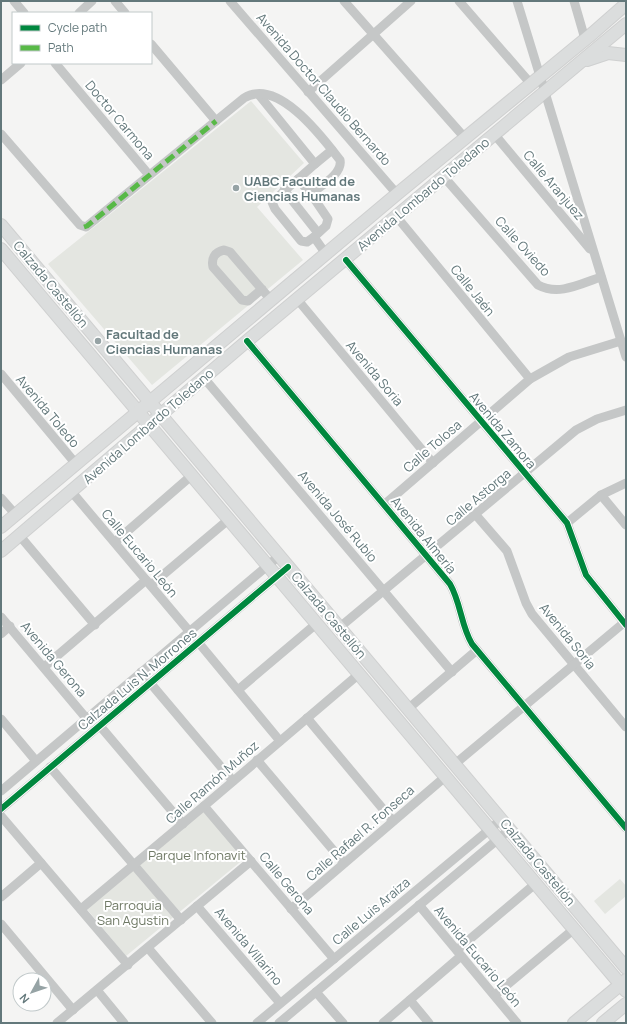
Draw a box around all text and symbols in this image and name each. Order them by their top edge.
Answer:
street label: Avenida Doctor Claudio Bernardo [253,9,396,169]
legend [12,12,152,64]
text: Cycle path [48,19,107,36]
text: Path [48,39,74,56]
street label: Doctor Carmona [81,77,159,163]
street label: Avenida Lombardo Toledano [353,133,493,255]
street label: Calle Aranjuez [520,146,589,224]
place label: UABC Facultad de Ciencias Humanas [244,172,360,205]
marker: UABC Facultad de Ciencias Humanas [231,183,241,193]
street label: Calle Oviedo [491,212,555,280]
street label: Calzada Castellón [9,237,93,331]
street label: Calle Jaén [447,261,499,319]
place label: Facultad de Ciencias Humanas [106,325,222,358]
marker: Facultad de Ciencias Humanas [93,336,103,346]
street label: Avenida Soria [342,336,408,410]
street label: Avenida Lombardo Toledano [79,364,217,488]
street label: Avenida Toledo [12,371,84,452]
street label: Avenida Zamora [465,388,541,472]
street label: Calle Tolosa [399,416,465,476]
street label: Calle Astorga [442,464,514,530]
street label: Avenida José Rubio [294,466,382,566]
street label: Avenida Almería [387,493,461,577]
street label: Calle Eucario León [98,505,182,601]
street label: Calzada Castellón [287,568,371,662]
street label: Avenida Soria [536,599,600,673]
street label: Avenida Gerona [17,617,91,701]
street label: Calzada Luis N. Morrones [74,624,200,734]
street label: Calle Ramón Muñoz [162,736,262,827]
street label: Calle Rafael R. Fonseca [302,781,418,885]
street label: Calzada Castellón [496,815,580,909]
park label: Parque Infonavit [148,846,246,864]
street label: Calle Gerona [255,848,319,918]
street label: Calle Luis Araiza [328,873,414,949]
park label: Parroquia San Agustin [97,896,169,929]
street label: Avenida Eucario León [430,902,526,1010]
street label: Avenida Villarino [211,903,287,989]
north arrow [12,972,52,1012]
text: N [16,991,32,1007]

